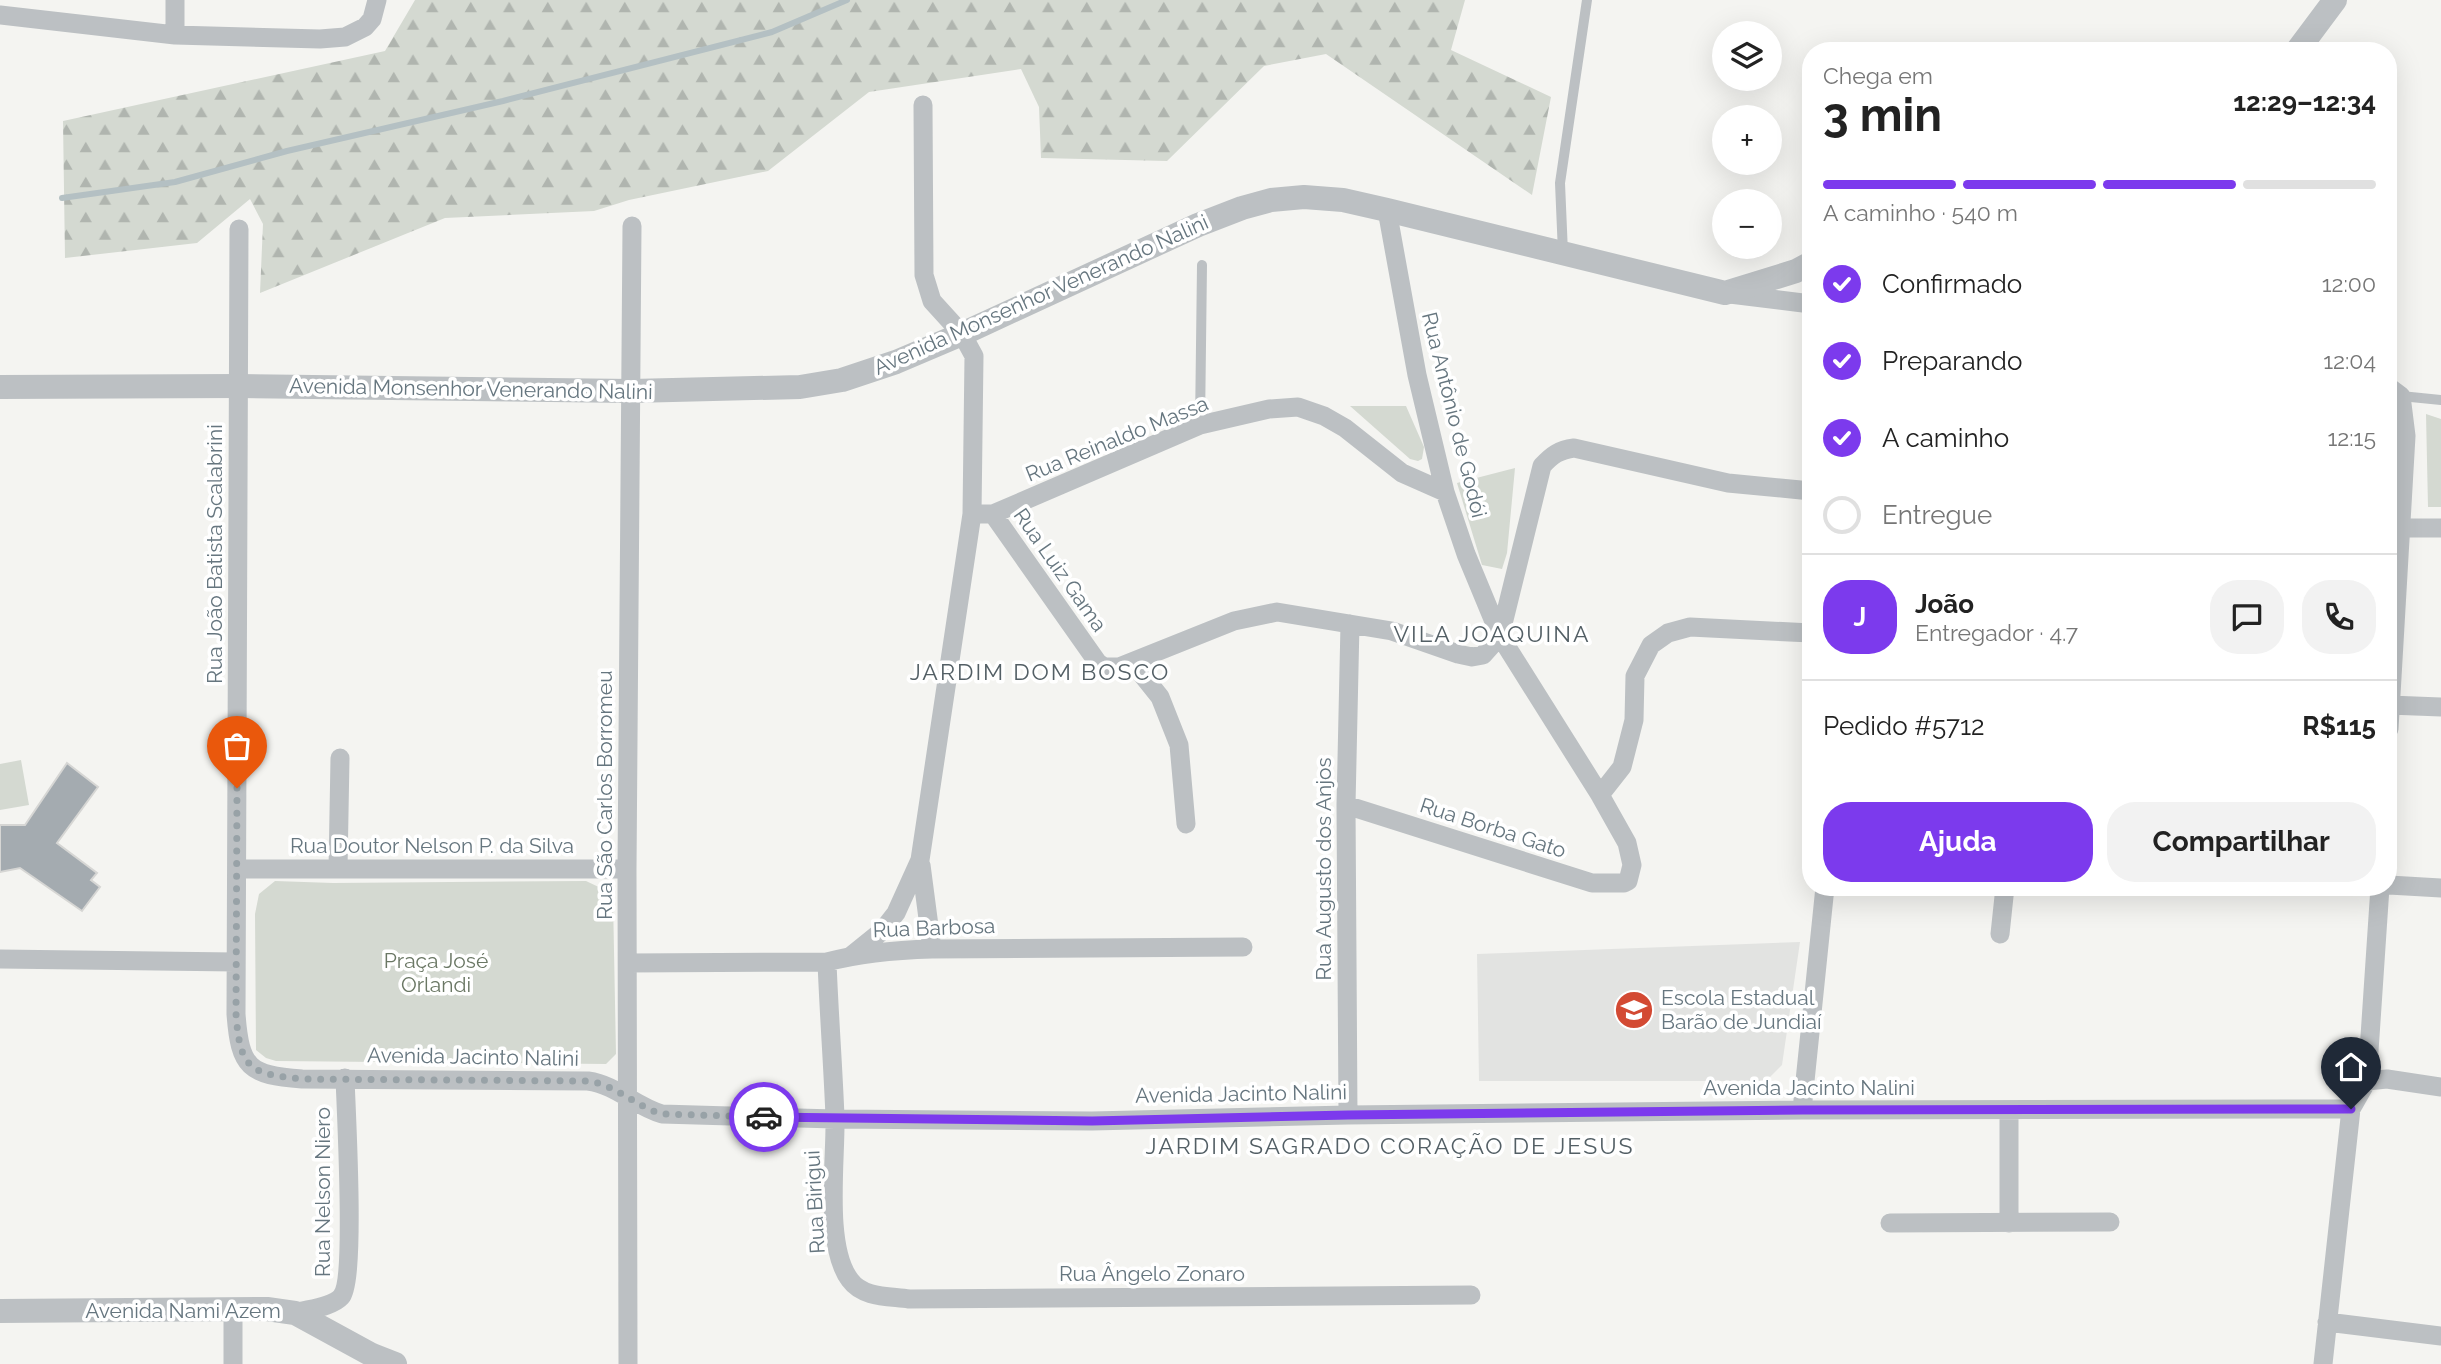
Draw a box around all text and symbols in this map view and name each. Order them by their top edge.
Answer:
map controls [1712,21,1782,259]
button: layers [1712,21,1782,91]
text: Chega em [1823,62,1933,89]
text: 12:29–12:34 [2233,87,2376,117]
text: 3 min [1823,88,1942,142]
button: + [1712,105,1782,175]
button: − [1712,189,1782,259]
text: A caminho · 540 m [1823,199,2018,226]
street label: Avenida Monsenhor Venerando Nalini [870,209,1212,380]
icon: check [1823,265,1861,303]
text: Confirmado [1882,269,2022,299]
text: 12:00 [2322,270,2376,297]
street label: Rua Antônio de Godói [1417,310,1492,520]
icon: check [1823,342,1861,380]
text: Preparando [1882,346,2022,376]
text: 12:04 [2323,347,2376,374]
street label: Avenida Monsenhor Venerando Nalini [289,373,653,404]
street label: Rua Reinaldo Massa [1022,390,1212,487]
icon: check [1823,419,1861,457]
text: A caminho [1882,423,2009,453]
street label: Rua João Batista Scalabrini [202,424,227,684]
text: 12:15 [2327,424,2376,451]
text: Entregue [1882,500,1992,530]
street label: Rua Luiz Gama [1009,503,1112,636]
button: chat [2210,580,2284,654]
button: phone [2302,580,2376,654]
text: João [1915,589,1974,619]
text: J [1854,602,1866,632]
text: Entregador · 4.7 [1915,619,2078,646]
district label: VILA JOAQUINA [1393,620,1591,647]
district label: JARDIM DOM BOSCO [910,658,1170,685]
street label: Rua São Carlos Borromeu [592,670,617,920]
text: Pedido #5712 [1823,711,1985,741]
text: R$115 [2302,711,2376,741]
pin [207,716,267,788]
icon: bag [218,727,256,765]
street label: Rua Augusto dos Anjos [1311,757,1336,981]
street label: Rua Borba Gato [1417,792,1569,863]
button: Ajuda [1823,802,2093,882]
button: Compartilhar [2107,802,2376,882]
street label: Rua Doutor Nelson P. da Silva [290,833,574,858]
street label: Rua Barbosa [872,913,996,942]
park label: Praça José Orlandi [384,948,488,997]
place label: Escola Estadual Barão de Jundiaí [1661,985,1822,1034]
school or university icon: Escola Estadual Barão de Jundiaí [1613,989,1655,1031]
pin [2321,1037,2381,1109]
street label: Avenida Jacinto Nalini [367,1042,579,1071]
icon: home [2332,1048,2370,1086]
street label: Avenida Jacinto Nalini [1703,1075,1915,1100]
street label: Avenida Jacinto Nalini [1135,1079,1347,1108]
courier [729,1082,799,1152]
icon: car [745,1098,783,1136]
street label: Rua Nelson Niero [310,1107,335,1277]
district label: JARDIM SAGRADO CORAÇÃO DE JESUS [1146,1132,1634,1159]
street label: Rua Birigui [799,1150,830,1254]
street label: Rua Ângelo Zonaro [1059,1261,1245,1286]
street label: Avenida Nami Azem [85,1298,281,1323]

